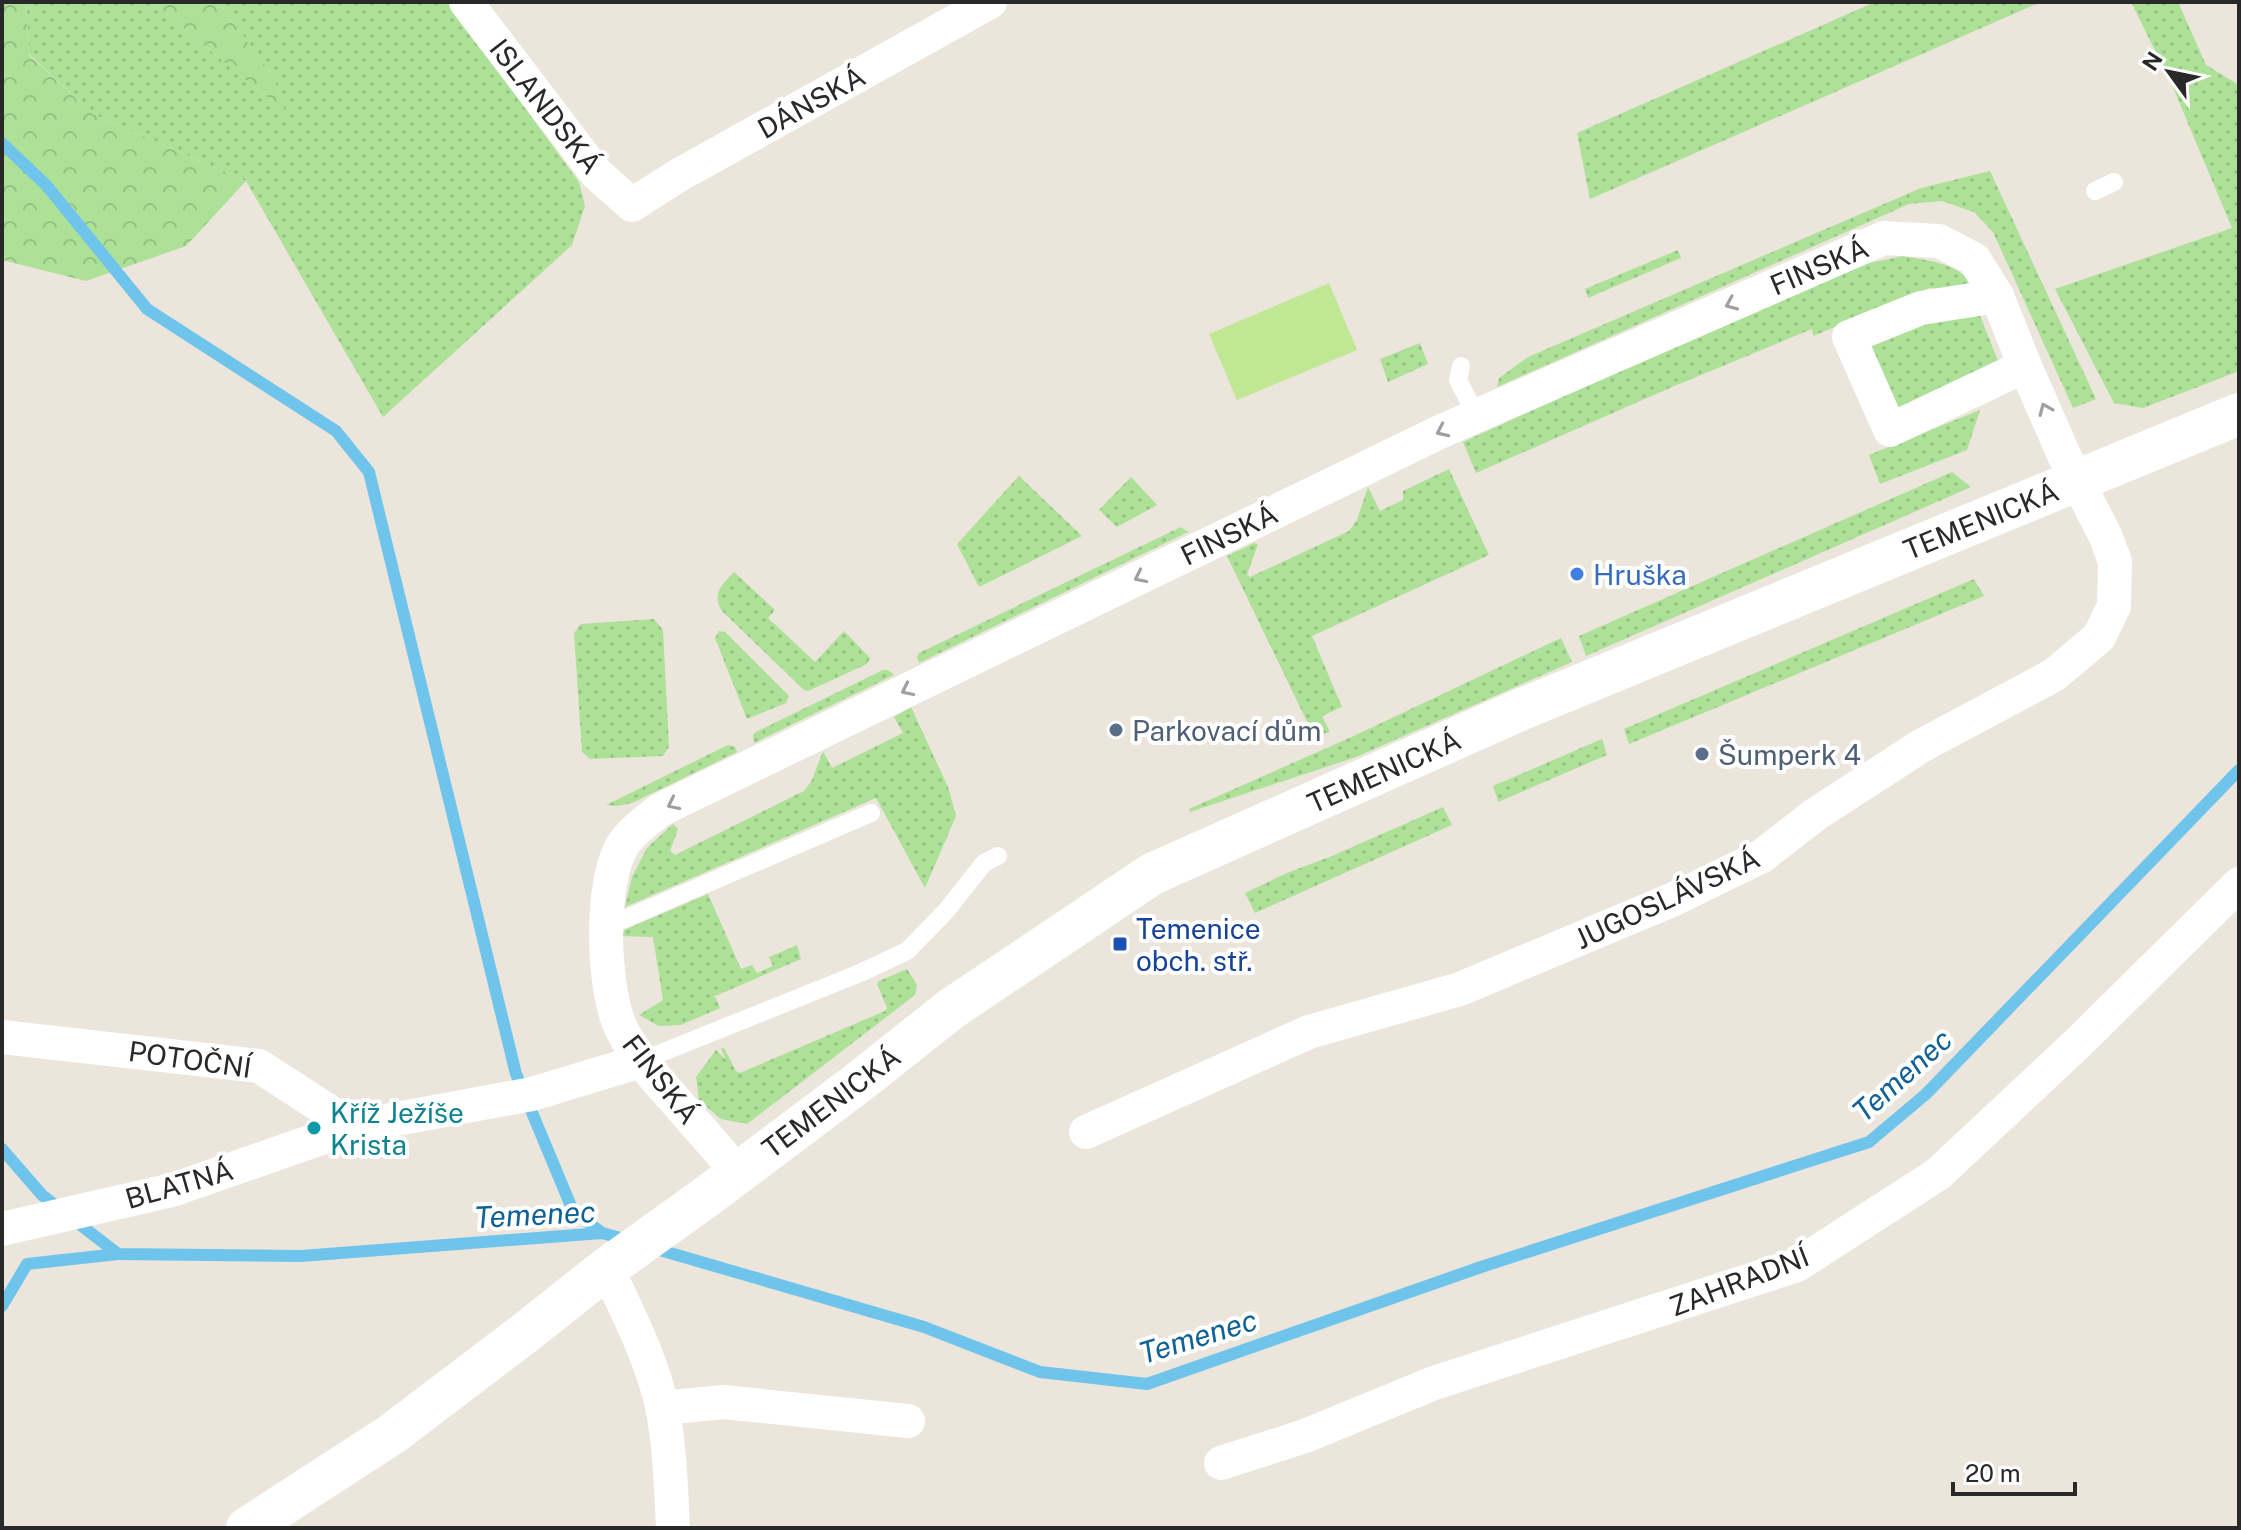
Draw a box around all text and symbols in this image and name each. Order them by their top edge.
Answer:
street label: ISLANDSKÁ [483,32,609,180]
north arrow [2129,32,2209,112]
text: N [2137,47,2168,75]
street label: DÁNSKÁ [752,59,870,145]
street label: FINSKÁ [1765,231,1873,301]
one-way arrow [1725,294,1739,310]
one-way arrow [2038,403,2054,418]
one-way arrow [1435,421,1450,437]
street label: TEMENICKÁ [1899,474,2063,566]
street label: FINSKÁ [1175,496,1283,572]
place label: Hruška [1593,558,1687,591]
marker: Hruška [1568,565,1586,583]
one-way arrow [1134,567,1149,583]
one-way arrow [900,680,915,696]
place label: Parkovací dům [1132,714,1322,747]
marker: Parkovací dům [1107,721,1125,739]
street label: TEMENICKÁ [1302,723,1466,819]
place label: Šumperk 4 [1718,738,1861,771]
marker: Šumperk 4 [1693,745,1711,763]
one-way arrow [666,794,681,810]
street label: JUGOSLÁVSKÁ [1569,841,1765,955]
place label: Temenice obch. stř. [1136,912,1261,977]
marker: Temenice obch. stř. [1111,935,1129,953]
water label: Temenec [1845,1021,1959,1129]
street label: FINSKÁ [616,1028,706,1130]
street label: POTOČNÍ [126,1034,255,1084]
street label: TEMENICKÁ [756,1039,906,1165]
place label: Kříž Ježíše Krista [330,1096,464,1161]
marker: Kříž Ježíše Krista [305,1119,323,1137]
street label: BLATNÁ [121,1153,237,1215]
water label: Temenec [474,1193,596,1235]
street label: ZAHRADNÍ [1665,1239,1814,1323]
water label: Temenec [1135,1301,1261,1371]
scale bar [1953,1446,2075,1496]
text: 20 m [1965,1459,2021,1487]

